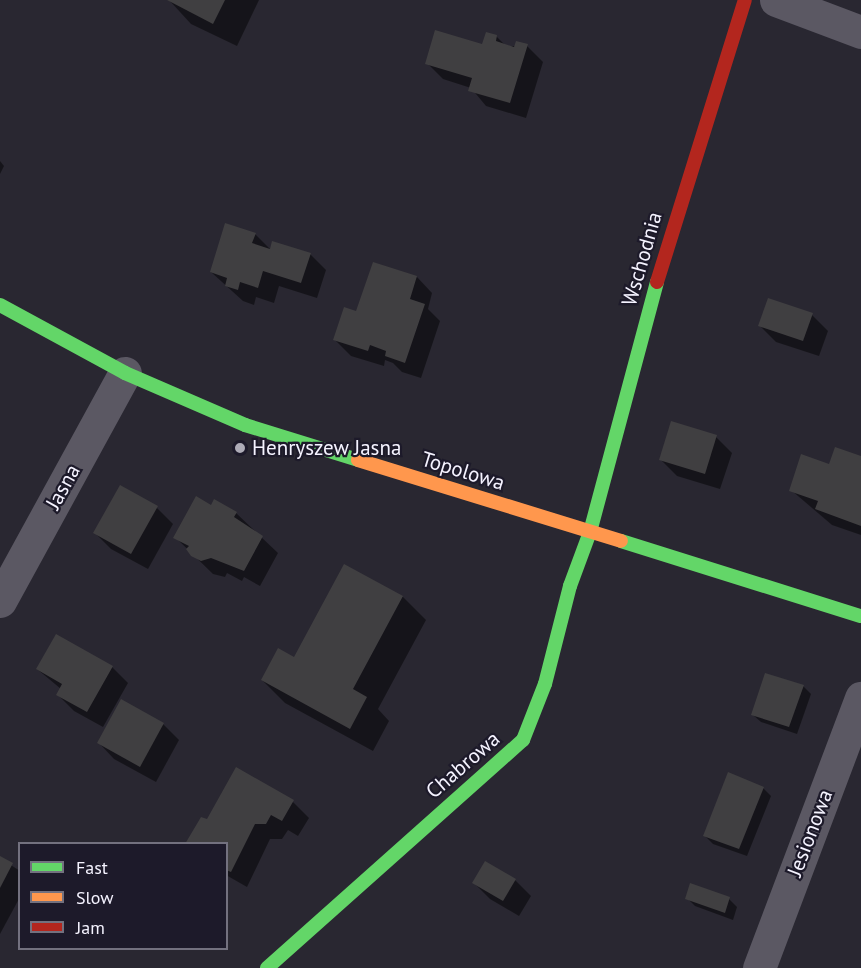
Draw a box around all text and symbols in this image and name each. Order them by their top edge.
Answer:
street label: Wschodnia [617,209,667,309]
place label: Henryszew Jasna [252,435,402,461]
marker: Henryszew Jasna [233,441,247,455]
street label: Topolowa [418,446,508,496]
street label: Jasna [41,460,85,514]
street label: Chabrowa [421,726,505,804]
street label: Jesionowa [782,786,838,880]
legend [18,842,228,950]
text: Fast [76,856,108,879]
text: Slow [76,886,114,909]
text: Jam [76,916,105,939]

